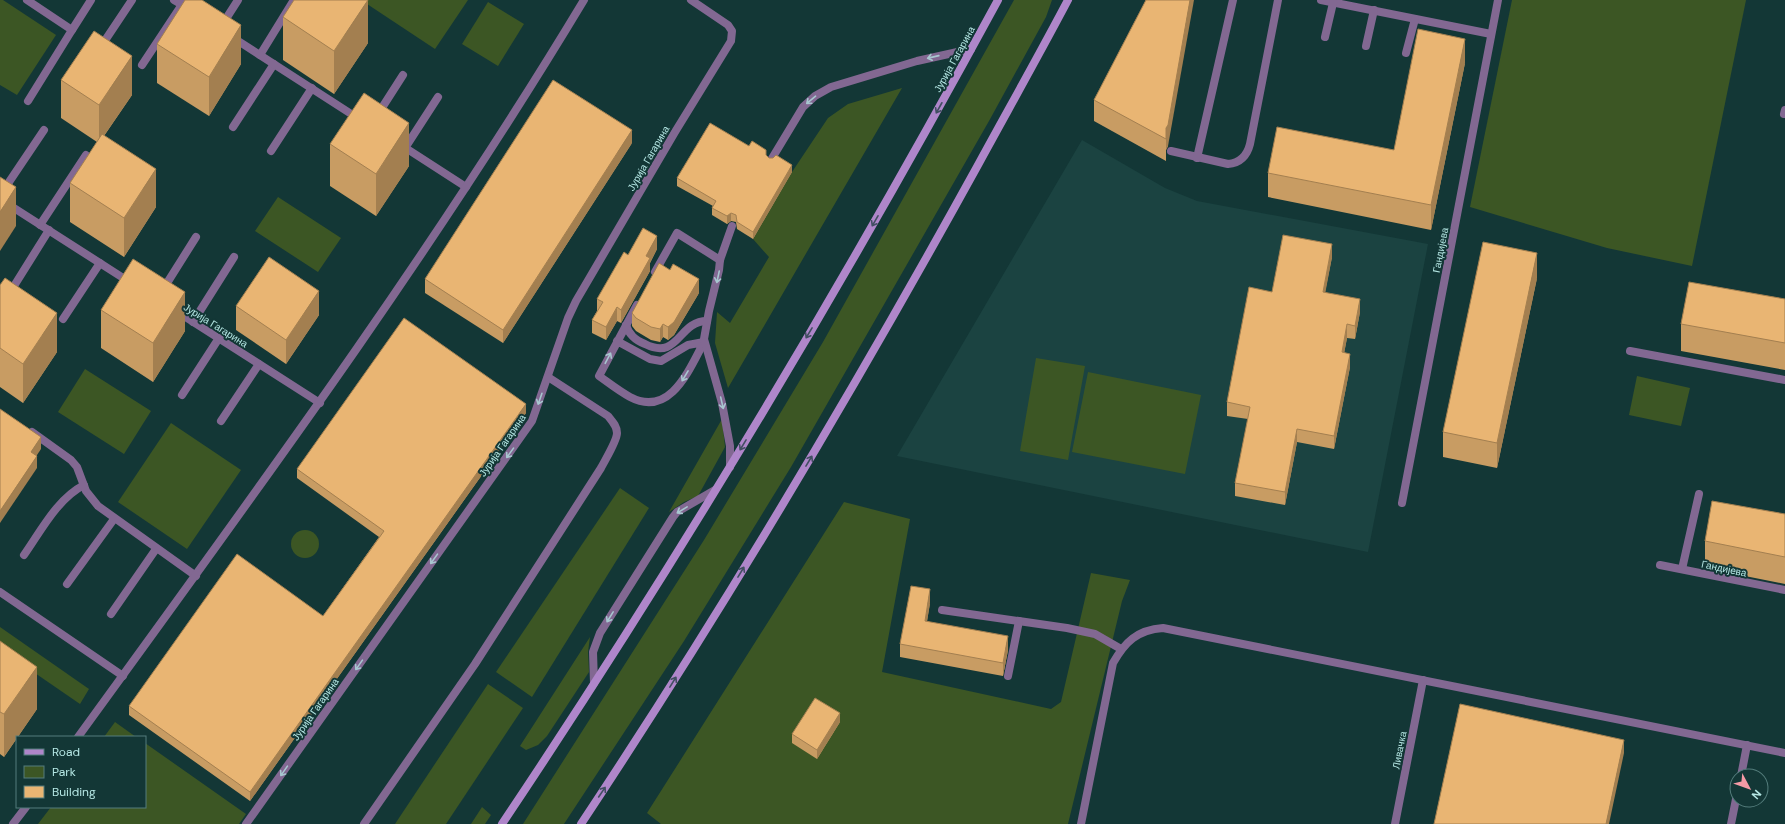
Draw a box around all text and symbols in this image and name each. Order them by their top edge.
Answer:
street label: Јурија Гагарина [931,24,978,94]
one-way arrow [927,54,940,62]
one-way arrow [806,95,817,104]
one-way arrow [934,102,942,114]
street label: Јурија Гагарина [625,123,673,193]
one-way arrow [870,215,878,227]
street label: Гандијева [1430,226,1451,274]
one-way arrow [713,270,721,283]
street label: Јурија Гагарина [181,301,251,351]
one-way arrow [805,327,813,339]
one-way arrow [605,353,612,365]
one-way arrow [681,370,689,381]
one-way arrow [536,393,543,406]
one-way arrow [718,396,726,409]
street label: Јурија Гагарина [476,411,529,479]
one-way arrow [738,439,746,451]
one-way arrow [506,447,514,458]
one-way arrow [805,455,813,467]
one-way arrow [676,505,687,514]
one-way arrow [430,553,438,564]
street label: Гандијева [1700,557,1748,580]
one-way arrow [738,566,746,578]
one-way arrow [606,611,614,622]
one-way arrow [355,659,363,670]
street label: Јурија Гагарина [289,675,342,743]
one-way arrow [669,677,677,688]
street label: Ливачка [1389,730,1410,770]
legend [16,736,146,808]
text: Road [52,744,80,760]
text: Park [52,764,76,780]
one-way arrow [280,765,288,776]
north arrow [1729,768,1769,808]
text: Building [52,784,96,800]
one-way arrow [598,786,606,797]
text: N [1749,787,1764,802]

